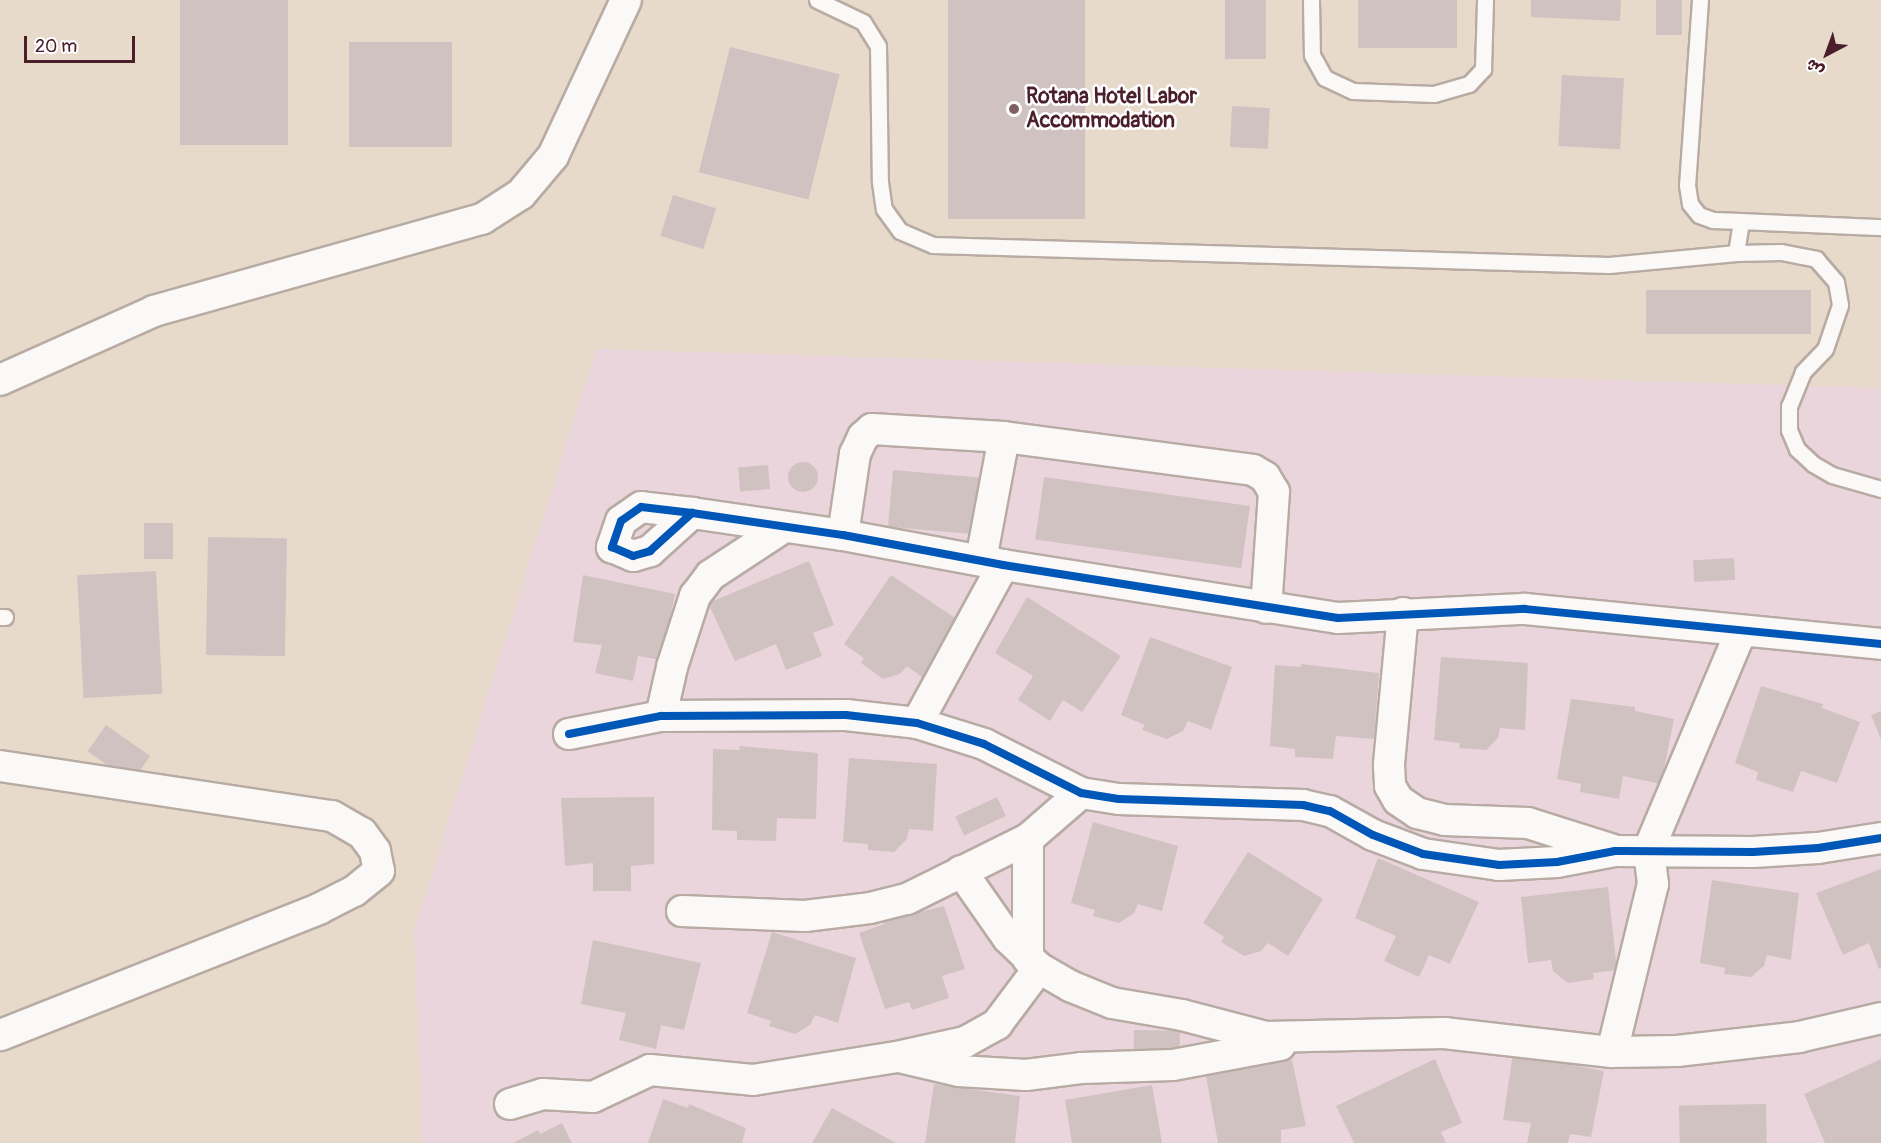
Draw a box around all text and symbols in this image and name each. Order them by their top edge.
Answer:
scale bar [27,24,138,62]
north arrow [1797,24,1857,84]
text: 20 m [35,35,77,58]
text: ش [1802,54,1828,81]
place label: Rotana Hotel Labor Accommodation [1026,84,1197,134]
marker: Rotana Hotel Labor Accommodation [1007,102,1021,116]

